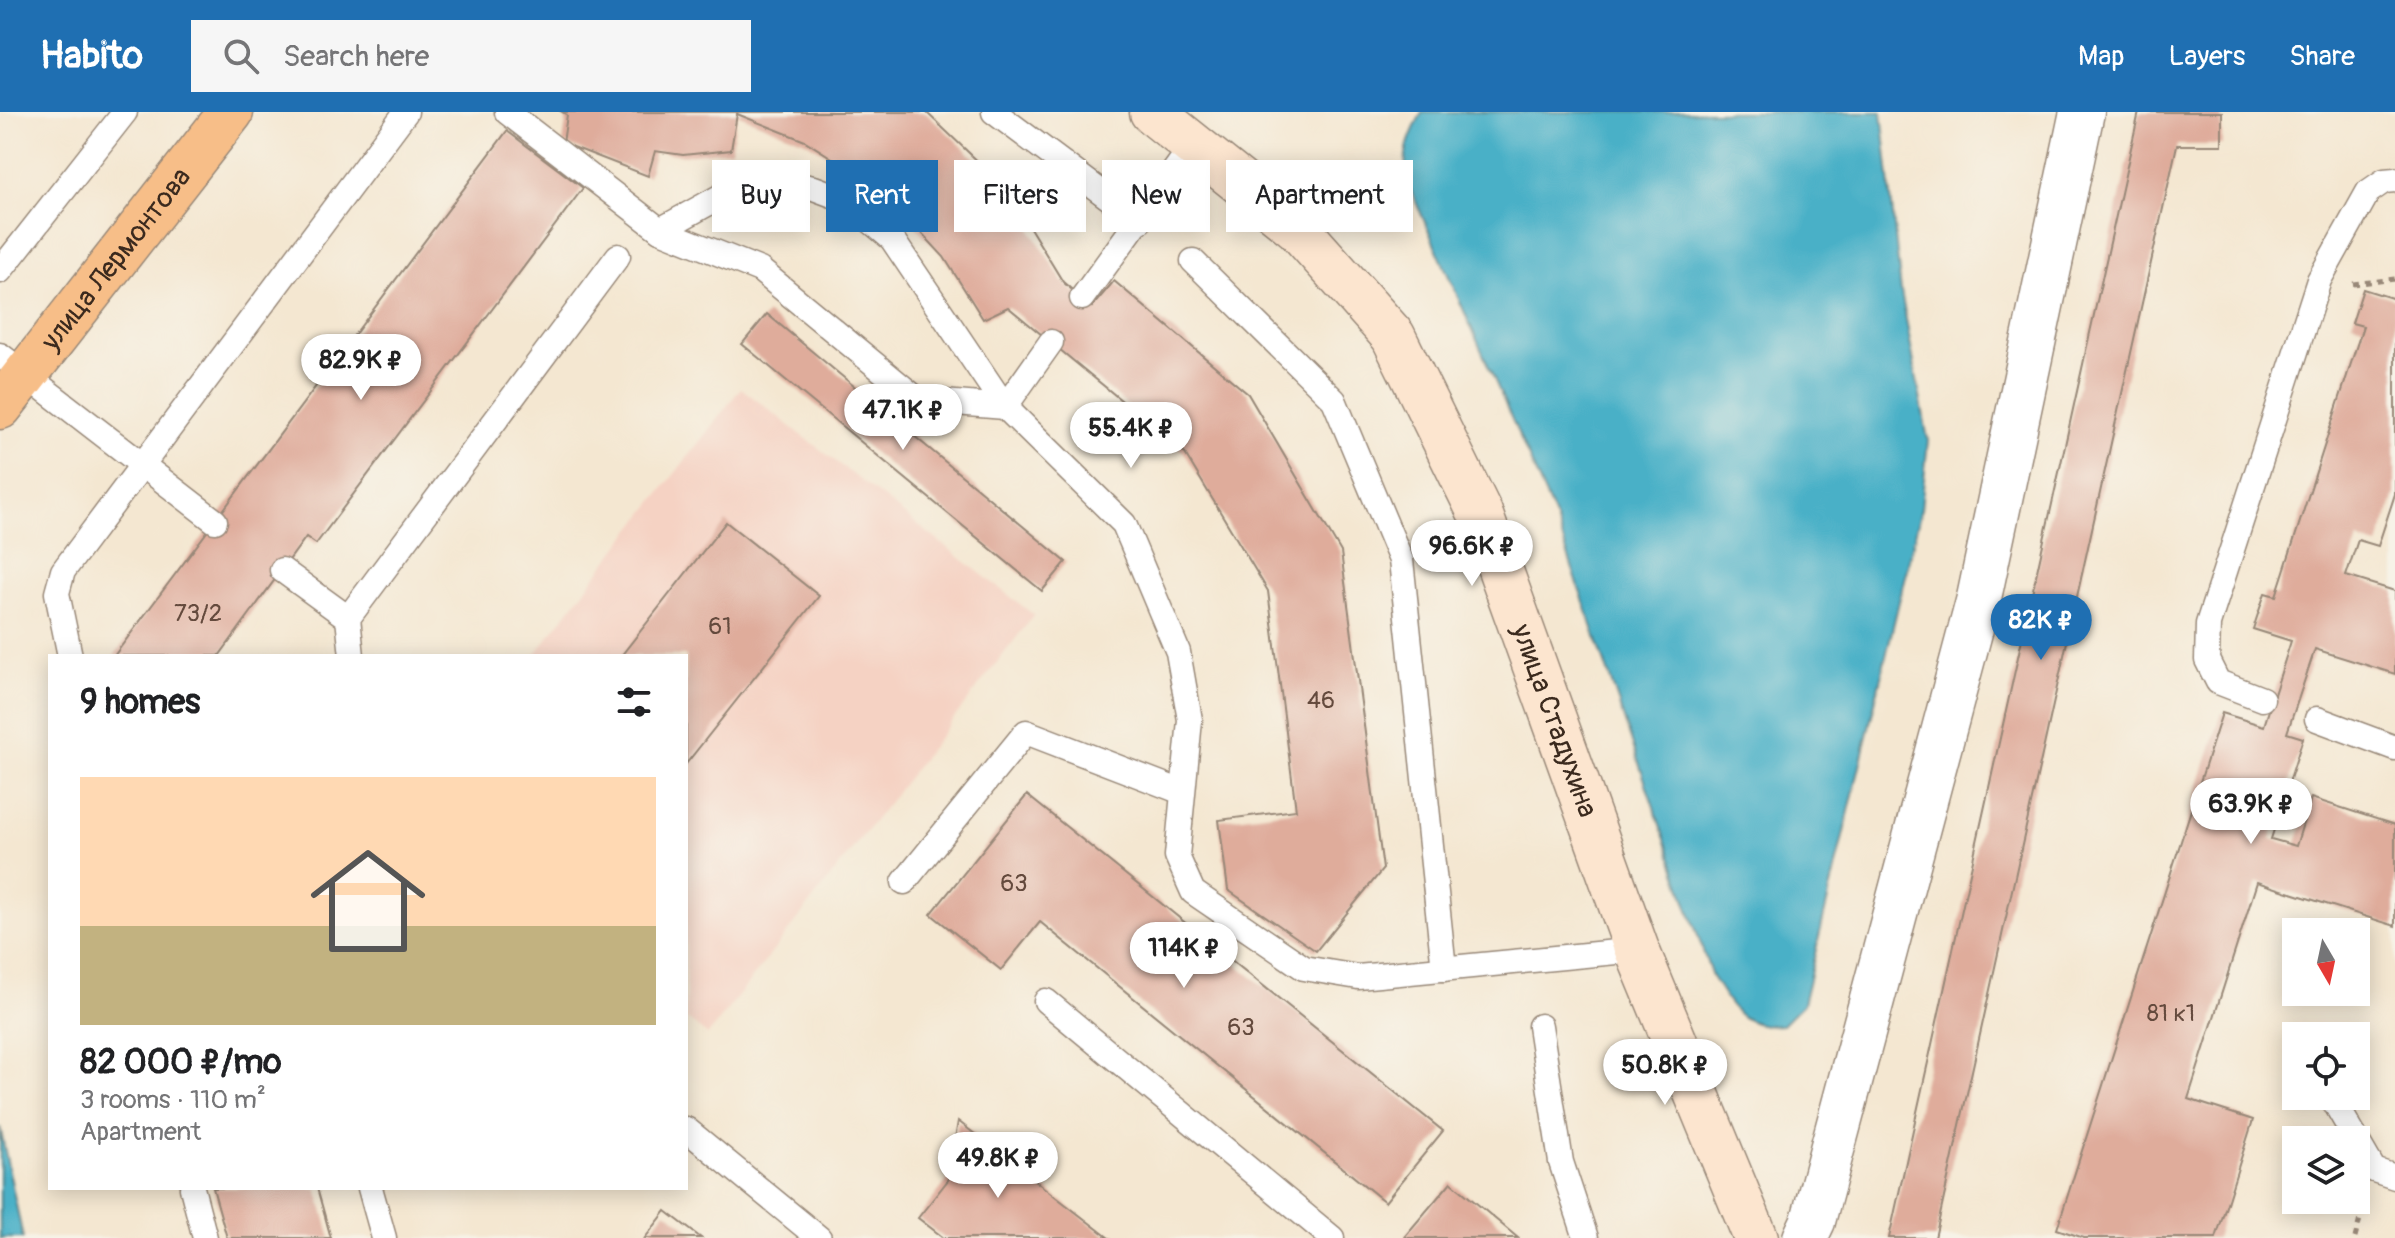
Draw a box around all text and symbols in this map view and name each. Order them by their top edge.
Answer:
search box [191,20,751,92]
text: Habito [40,32,143,80]
icon: search [219,34,263,78]
text: Search here [283,38,429,75]
text: Map [2078,39,2124,74]
text: Layers [2168,39,2245,74]
text: Share [2289,39,2355,74]
street label: улица Лермонтова [33,160,198,358]
chip: Buy [712,160,810,232]
chip: Rent [826,160,938,232]
chip: Filters [954,160,1086,232]
chip: New [1102,160,1210,232]
chip: Apartment [1226,160,1413,232]
pin: 82.9K ₽ [287,334,435,402]
text: 82.9K ₽ [319,344,403,376]
pin: 47.1K ₽ [829,384,977,452]
text: 47.1K ₽ [862,394,944,426]
pin: 55.4K ₽ [1057,402,1205,470]
text: 55.4K ₽ [1088,412,1174,444]
pin: 96.6K ₽ [1398,520,1546,588]
text: 96.6K ₽ [1429,530,1515,562]
pin: 82K ₽ [1985,594,2097,662]
house number: 73/2 [174,599,222,628]
text: 82K ₽ [2009,604,2073,636]
house number: 61 [708,612,732,641]
street label: улица Стадухина [1504,618,1605,822]
icon: filters [612,680,656,724]
text: 9 homes [80,681,200,724]
house number: 46 [1307,686,1335,715]
pin: 63.9K ₽ [2177,778,2325,846]
text: 63.9K ₽ [2208,788,2294,820]
icon: home [296,829,440,973]
house number: 63 [1000,869,1028,898]
north arrow [2282,918,2370,1006]
map controls [2282,918,2370,1214]
pin: 114K ₽ [1119,922,1249,990]
text: 114K ₽ [1148,932,1220,964]
house number: 81 к1 [2147,999,2195,1028]
house number: 63 [1227,1013,1255,1042]
button: locate [2282,1022,2370,1110]
pin: 50.8K ₽ [1591,1039,1739,1107]
text: 82 000 ₽/mo [80,1041,282,1084]
text: 50.8K ₽ [1621,1049,1709,1081]
text: 3 rooms · 110 m² [80,1084,266,1116]
text: Apartment [80,1116,201,1148]
button: layers [2282,1126,2370,1214]
pin: 49.8K ₽ [924,1132,1072,1200]
text: 49.8K ₽ [956,1142,1040,1174]

